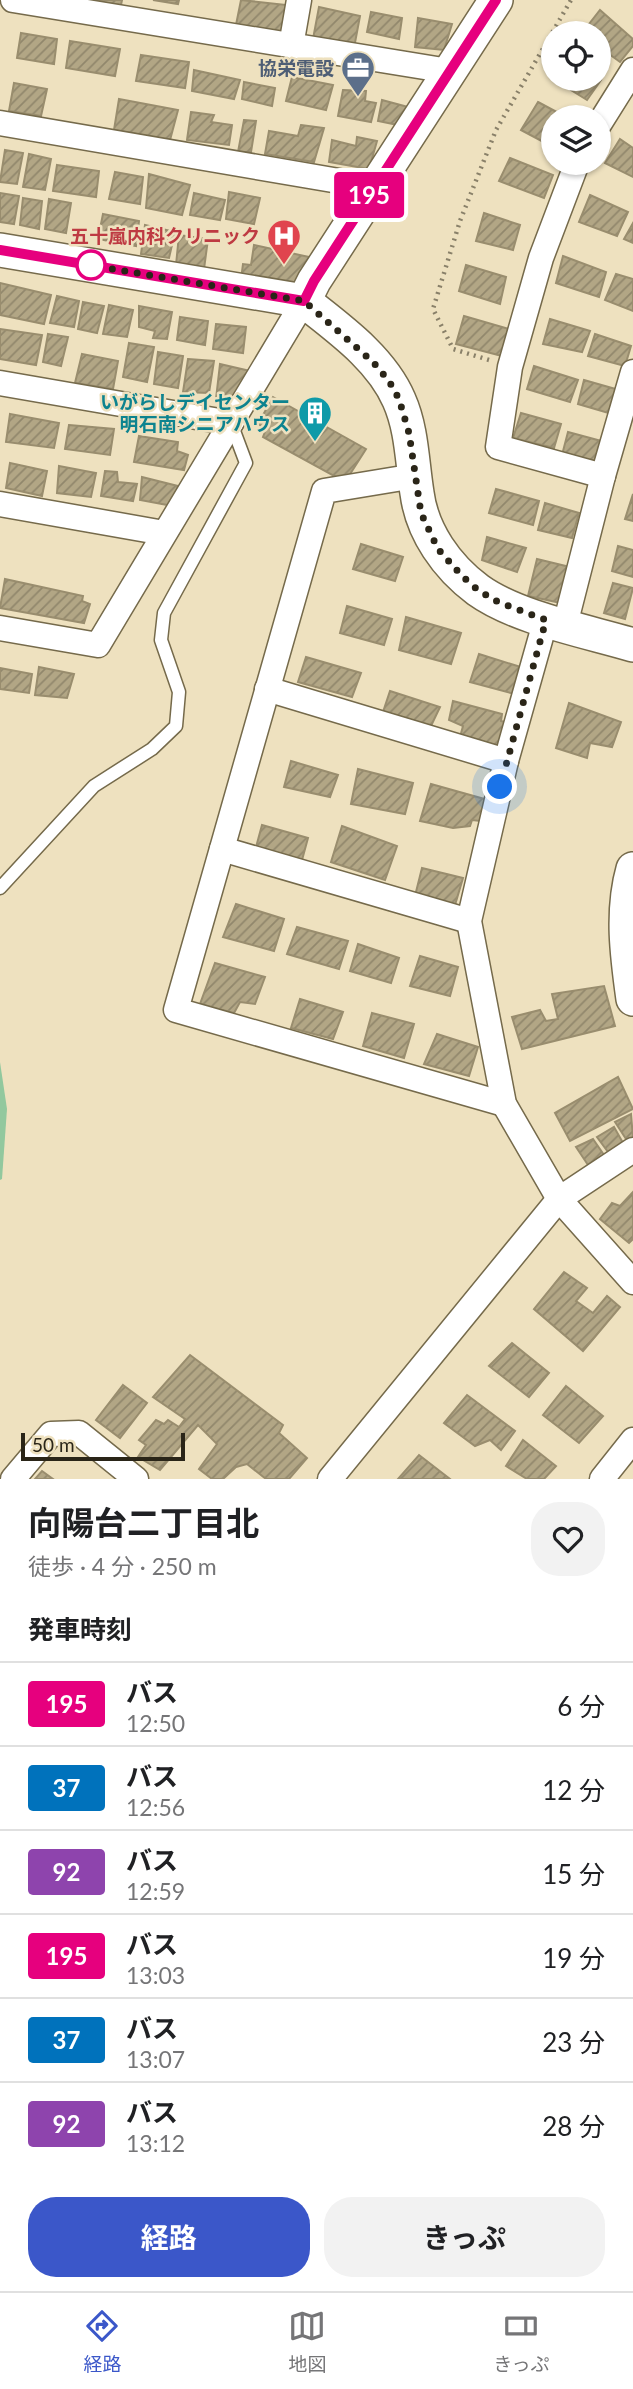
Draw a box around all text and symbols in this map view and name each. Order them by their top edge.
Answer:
map controls [541,21,611,175]
button: locate [541,21,611,91]
office icon: 協栄電設 [339,49,377,98]
place label: 協栄電設 [258,56,334,79]
button: layers [541,105,611,175]
line badge: 195 [329,172,409,218]
text: 195 [348,180,390,209]
hospital icon: 五十嵐内科クリニック [265,217,303,266]
place label: 五十嵐内科クリニック [70,224,260,247]
unlabelled marker [76,250,106,280]
place label: いがらしデイセンター 明石南シニアハウス [100,390,290,435]
building icon: いがらしデイセンター 明石南シニアハウス [296,394,334,443]
your location [482,769,517,804]
scale bar [21,1430,186,1462]
text: 50 m [32,1433,75,1456]
text: 向陽台二丁目北 [28,1502,259,1542]
button: heart [531,1502,605,1576]
text: 徒歩 · 4 分 · 250 m [28,1552,217,1580]
text: 発車時刻 [28,1613,132,1645]
text: バス [126,1676,178,1708]
text: 195 [46,1689,87,1718]
text: 6 分 [557,1690,605,1722]
text: 12:50 [126,1709,185,1737]
text: バス [126,1760,178,1792]
text: 37 [53,1773,80,1802]
text: 12 分 [542,1774,605,1806]
text: 12:56 [126,1793,185,1821]
text: バス [126,1844,178,1876]
text: 92 [53,1857,80,1886]
text: 15 分 [542,1858,605,1890]
text: 12:59 [126,1877,185,1905]
text: バス [126,1928,178,1960]
text: 195 [46,1941,87,1970]
text: 19 分 [542,1942,605,1974]
text: 13:03 [126,1961,185,1989]
text: バス [126,2012,178,2044]
text: 37 [53,2025,80,2054]
text: 23 分 [542,2026,605,2058]
text: 13:07 [126,2045,185,2073]
text: バス [126,2096,178,2128]
text: 92 [53,2109,80,2138]
text: 28 分 [542,2110,605,2142]
text: 13:12 [126,2129,185,2157]
button: 経路 [28,2197,310,2277]
button: きっぷ [324,2197,605,2277]
tab: 経路 [83,2307,121,2376]
tab: 地図 [288,2307,326,2376]
tab: きっぷ [493,2307,550,2376]

